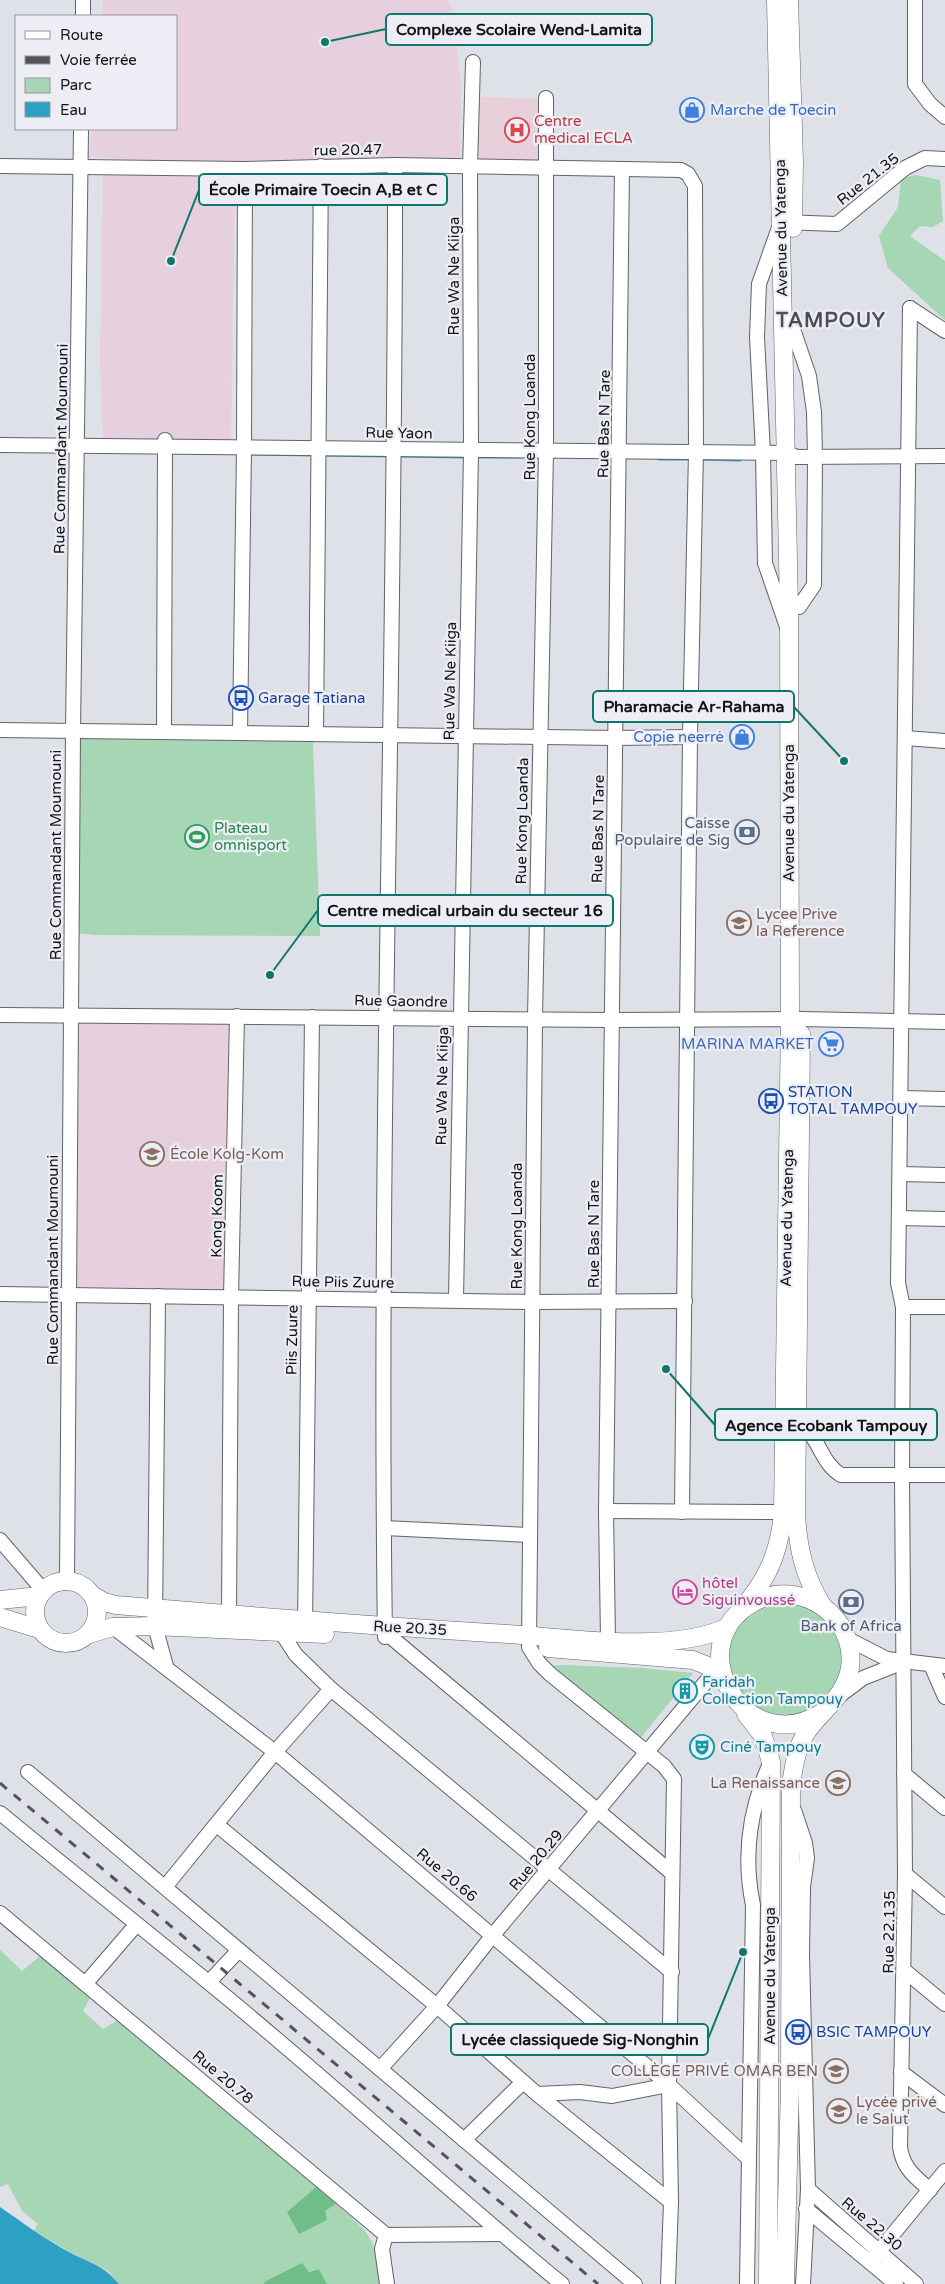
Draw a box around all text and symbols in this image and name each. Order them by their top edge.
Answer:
callout: Complexe Scolaire Wend-Lamita [386,14,652,45]
legend [15,15,178,130]
text: Complexe Scolaire Wend-Lamita [396,20,642,40]
text: Route [60,26,103,44]
text: Voie ferrée [60,51,137,69]
text: Parc [60,76,92,94]
shop icon: Marche de Toecin [679,97,705,123]
text: Eau [60,101,87,119]
place label: Marche de Toecin [710,101,836,119]
place label: Centre medical ECLA [534,112,633,147]
hospital icon: Centre medical ECLA [504,117,530,143]
street label: rue 20.47 [314,140,382,160]
street label: Rue 21.35 [833,149,903,209]
street label: Avenue du Yatenga [771,159,791,297]
callout: École Primaire Toecin A,B et C [199,174,447,205]
text: École Primaire Toecin A,B et C [209,180,437,200]
street label: Rue Wa Ne Kiiga [445,217,463,335]
district label: TAMPOUY [775,309,886,333]
street label: Rue Commandant Moumouni [50,344,72,554]
street label: Rue Kong Loanda [521,353,539,481]
street label: Rue Bas N Tare [594,370,614,478]
street label: Rue Yaon [365,423,433,443]
street label: Rue Wa Ne Kiiga [440,621,460,741]
bus stop icon: Garage Tatiana [228,685,254,711]
place label: Garage Tatiana [258,689,365,707]
callout: Pharamacie Ar-Rahama [593,691,794,722]
text: Pharamacie Ar-Rahama [603,697,785,717]
shop icon: Copie neerrė [729,724,755,750]
place label: Copie neerrė [633,728,724,746]
street label: Avenue du Yatenga [780,744,798,882]
street label: Rue Commandant Moumouni [47,750,65,960]
street label: Rue Kong Loanda [512,757,532,885]
street label: Rue Bas N Tare [588,775,608,883]
place label: Caisse Populaire de Sig [614,814,730,849]
place label: Plateau omnisport [214,819,287,854]
bank icon: Caisse Populaire de Sig [734,819,760,845]
sports icon: Plateau omnisport [184,824,210,850]
callout: Centre medical urbain du secteur 16 [318,895,613,926]
text: Centre medical urbain du secteur 16 [327,901,603,921]
place label: Lycee Prive la Reference [756,905,845,940]
school or university icon: Lycee Prive la Reference [726,910,752,936]
street label: Rue Gaondre [354,991,448,1011]
street label: Rue Wa Ne Kiiga [432,1026,452,1146]
supermarket icon: MARINA MARKET [818,1031,844,1057]
place label: MARINA MARKET [681,1035,814,1053]
place label: STATION TOTAL TAMPOUY [788,1083,918,1118]
bus stop icon: STATION TOTAL TAMPOUY [758,1088,784,1114]
school or university icon: École Kolg-Kom [139,1141,165,1167]
place label: École Kolg-Kom [170,1145,284,1163]
street label: Avenue du Yatenga [777,1149,797,1287]
street label: Rue Commandant Moumouni [44,1155,62,1365]
street label: Rue Kong Loanda [508,1162,526,1290]
street label: Kong Koom [207,1174,227,1258]
street label: Rue Bas N Tare [585,1180,603,1288]
street label: Rue Piis Zuure [292,1272,394,1292]
street label: Piis Zuure [282,1305,302,1375]
callout: Agence Ecobank Tampouy [715,1409,937,1440]
text: Agence Ecobank Tampouy [725,1416,928,1436]
place label: hôtel Siguinvoussé [702,1574,795,1609]
hotel icon: hôtel Siguinvoussé [672,1579,698,1605]
bank icon: Bank of Africa [838,1589,864,1615]
street label: Rue 20.35 [373,1617,447,1639]
place label: Bank of Africa [800,1617,902,1635]
place label: Faridah Collection Tampouy [702,1673,843,1708]
building icon: Faridah Collection Tampouy [672,1678,698,1704]
theatre icon: Ciné Tampouy [689,1734,715,1760]
place label: Ciné Tampouy [720,1738,822,1756]
school or university icon: La Renaissance [825,1770,851,1796]
place label: La Renaissance [710,1774,820,1792]
street label: Rue 20.29 [505,1826,567,1894]
street label: Rue 20.66 [413,1844,481,1906]
street label: Rue 22.135 [879,1890,899,1974]
street label: Avenue du Yatenga [761,1907,779,2045]
bus stop icon: BSIC TAMPOUY [785,2019,811,2045]
place label: BSIC TAMPOUY [816,2023,932,2041]
callout: Lycée classiquede Sig-Nonghin [451,2024,708,2055]
text: Lycée classiquede Sig-Nonghin [461,2030,699,2050]
street label: Rue 20.78 [189,2046,257,2108]
school or university icon: COLLÈGE PRIVÉ OMAR BEN [823,2058,849,2084]
place label: COLLÈGE PRIVÉ OMAR BEN [611,2062,818,2080]
place label: Lycée privé le Salut [856,2093,937,2128]
school or university icon: Lycée privé le Salut [826,2098,852,2124]
street label: Rue 22.30 [838,2193,906,2255]

